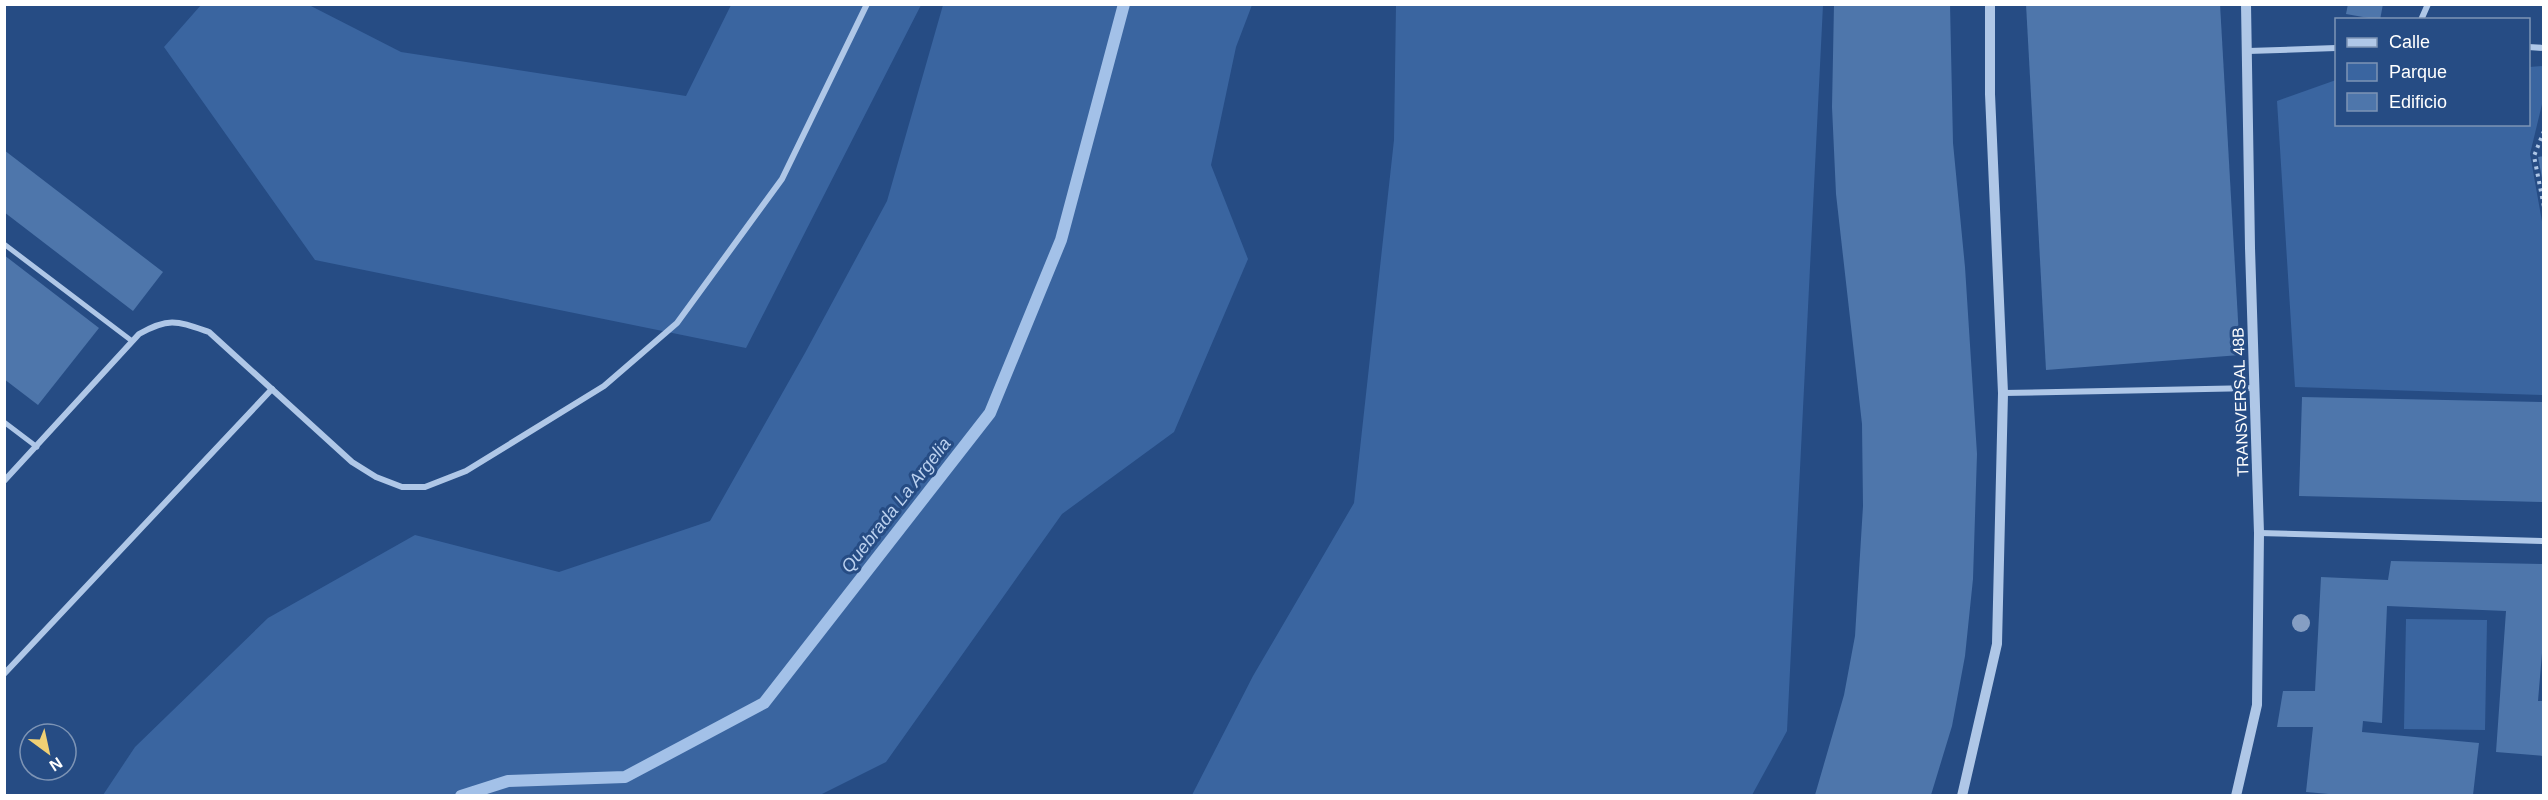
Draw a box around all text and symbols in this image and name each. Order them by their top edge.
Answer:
legend [2335,18,2530,126]
text: Calle [2389,32,2430,52]
text: Parque [2389,62,2447,82]
text: Edificio [2389,92,2447,112]
street label: TRANSVERSAL 48B [2229,327,2252,477]
water label: Quebrada La Argelia [837,434,955,576]
north arrow [18,722,78,782]
text: N [46,754,65,774]

